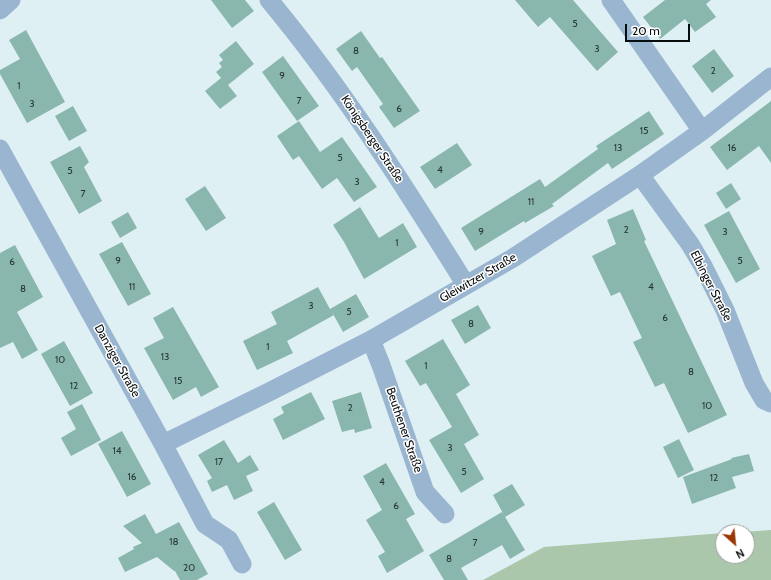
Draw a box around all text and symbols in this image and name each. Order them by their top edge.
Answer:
scale bar [627,16,692,42]
house number: 5 [572,18,578,30]
text: 20 m [632,23,660,38]
house number: 3 [594,43,600,55]
house number: 8 [353,45,359,57]
house number: 2 [710,65,716,77]
house number: 9 [279,70,285,82]
house number: 1 [17,80,21,92]
street label: Königsberger Straße [338,93,406,185]
house number: 7 [296,95,302,107]
house number: 3 [29,98,35,110]
house number: 6 [396,103,402,115]
house number: 15 [640,125,648,137]
house number: 13 [614,142,622,154]
house number: 16 [728,142,736,154]
house number: 5 [337,152,343,164]
house number: 4 [437,164,443,176]
house number: 5 [67,165,73,177]
house number: 3 [354,176,360,188]
house number: 7 [80,188,86,200]
house number: 11 [528,196,534,208]
house number: 2 [623,224,629,236]
house number: 9 [478,226,484,238]
house number: 3 [722,226,728,238]
house number: 1 [395,237,399,249]
street label: Elbinger Straße [687,248,735,324]
street label: Gleiwitzer Straße [437,250,519,306]
house number: 9 [115,255,121,267]
house number: 5 [737,255,743,267]
house number: 6 [9,256,15,268]
house number: 11 [129,281,135,293]
house number: 4 [648,281,654,293]
house number: 8 [20,283,26,295]
house number: 3 [308,300,314,312]
house number: 5 [346,306,352,318]
house number: 6 [662,312,668,324]
house number: 8 [468,318,474,330]
street label: Danziger Straße [91,322,143,400]
house number: 1 [266,341,270,353]
house number: 13 [161,351,169,363]
house number: 10 [55,354,65,366]
house number: 1 [424,360,428,372]
house number: 8 [688,366,694,378]
house number: 15 [174,375,182,387]
house number: 12 [70,380,78,392]
street label: Beuthener Straße [383,386,425,474]
house number: 10 [702,400,712,412]
house number: 2 [347,402,353,414]
house number: 3 [447,442,453,454]
house number: 14 [112,445,122,457]
house number: 17 [215,456,223,468]
house number: 5 [461,466,467,478]
house number: 16 [128,471,136,483]
house number: 12 [710,472,718,484]
house number: 4 [379,476,385,488]
house number: 6 [393,500,399,512]
north arrow [715,524,755,564]
house number: 18 [169,536,179,548]
house number: 7 [472,537,478,549]
text: N [733,546,747,562]
house number: 8 [446,553,452,565]
house number: 20 [183,562,195,574]

